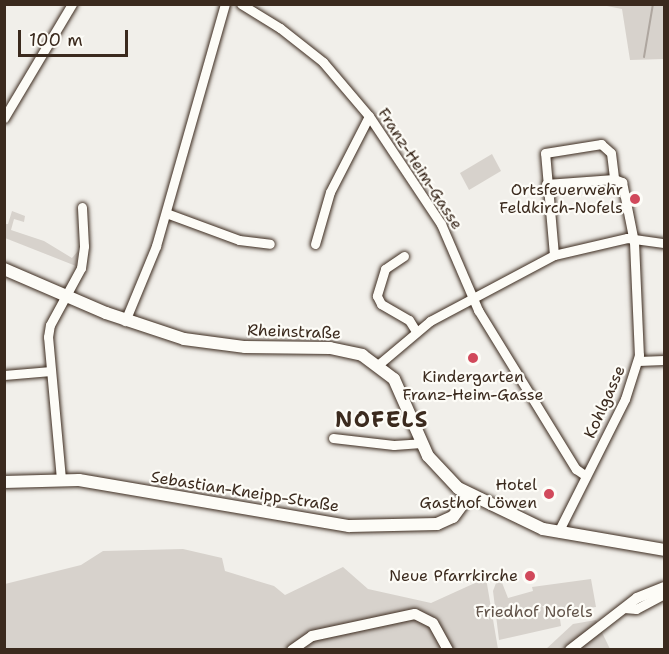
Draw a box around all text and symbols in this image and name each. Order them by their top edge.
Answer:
scale bar [21,18,130,56]
text: 100 m [29,28,83,52]
street label: Franz-Heim-Gasse [374,105,466,233]
place label: Ortsfeuerwehr Feldkirch-Nofels [499,180,623,218]
marker: Ortsfeuerwehr Feldkirch-Nofels [628,192,642,206]
street label: Rheinstraße [247,321,341,343]
marker: Kindergarten Franz-Heim-Gasse [466,351,480,365]
street label: Kohlgasse [580,363,630,441]
place label: Kindergarten Franz-Heim-Gasse [402,367,544,405]
district label: NOFELS [335,407,429,433]
street label: Sebastian-Kneipp-Straße [150,468,340,516]
place label: Hotel Gasthof Löwen [420,475,537,513]
marker: Hotel Gasthof Löwen [542,487,556,501]
place label: Neue Pfarrkirche [389,566,518,586]
marker: Neue Pfarrkirche [523,569,537,583]
park label: Friedhof Nofels [475,602,593,622]

